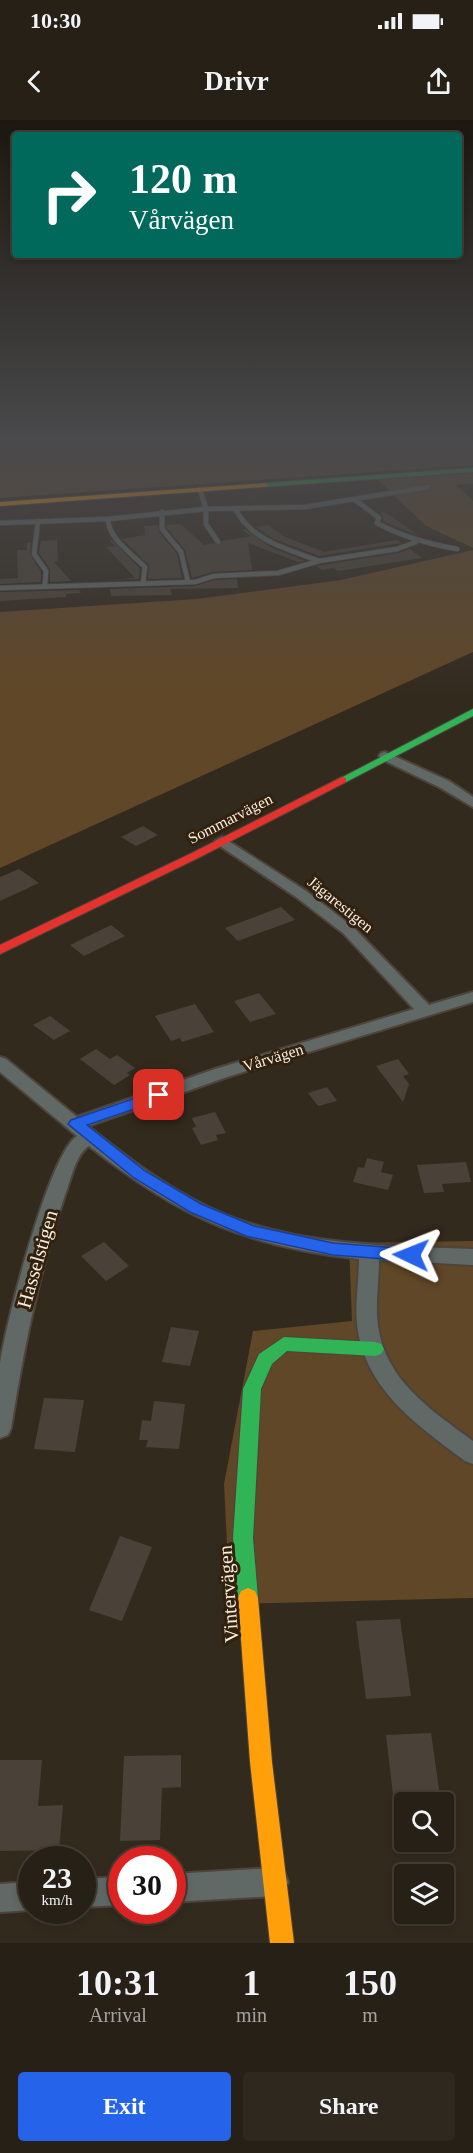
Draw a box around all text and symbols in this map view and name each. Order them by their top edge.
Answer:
text: 10:30 [30,8,81,33]
icon: back [18,65,51,98]
icon: share [422,65,455,98]
text: Drivr [204,66,269,96]
icon: right [30,156,108,234]
text: 120 m [129,156,238,202]
text: Vårvägen [129,205,234,235]
street label: Sommarvägen [185,790,276,848]
street label: Jägarestigen [304,873,377,937]
street label: Vårvägen [241,1040,306,1076]
pin [133,1069,184,1120]
icon: arrive [142,1078,175,1111]
street label: Hasselstigen [12,1207,62,1311]
position arrow [379,1223,443,1287]
street label: Vintervägen [214,1544,243,1643]
map controls [394,1792,454,1924]
button: search [394,1792,454,1852]
speed limit sign: 30 [108,1846,186,1924]
text: 23 [42,1861,72,1894]
button: layers [394,1864,454,1924]
text: km/h [42,1892,72,1908]
text: 10:31 [76,1963,160,2003]
text: 1 [243,1963,261,2003]
text: 150 [343,1963,397,2003]
text: Arrival [89,2004,147,2026]
text: min [236,2004,267,2026]
text: m [362,2004,378,2026]
button: Exit [18,2072,231,2141]
button: Share [243,2072,455,2141]

